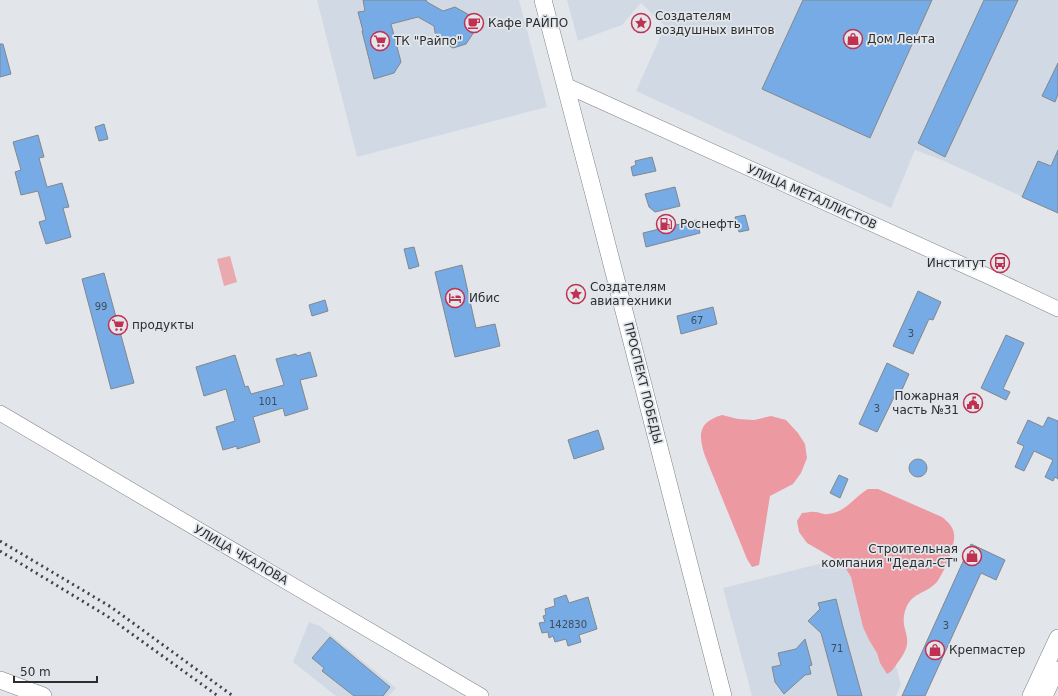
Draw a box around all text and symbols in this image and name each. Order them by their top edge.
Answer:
place label: Создателям воздушных винтов [655,9,775,37]
cafe icon: Кафе РАЙПО [463,12,485,34]
place icon: Создателям воздушных винтов [630,12,652,34]
place label: Кафе РАЙПО [488,15,568,30]
shop icon: Дом Лента [842,28,864,50]
supermarket icon: ТК "Райпо" [369,30,391,52]
place label: Дом Лента [867,32,935,46]
place label: ТК "Райпо" [393,34,462,48]
street label: УЛИЦА МЕТАЛЛИСТОВ [745,162,879,232]
fuel station icon: Роснефть [655,213,677,235]
place label: Роснефть [680,217,741,231]
bus stop icon: Институт [989,252,1011,274]
place label: Институт [927,256,986,270]
place label: Создателям авиатехники [590,280,672,308]
place icon: Создателям авиатехники [565,283,587,305]
hotel icon: Ибис [444,287,466,309]
place label: Ибис [469,291,500,305]
house number: 99 [95,301,107,312]
supermarket icon: продукты [107,314,129,336]
house number: 67 [691,315,703,326]
place label: продукты [132,318,194,332]
street label: ПРОСПЕКТ ПОБЕДЫ [621,321,665,445]
house number: 3 [908,328,914,339]
place label: Пожарная часть №31 [892,389,959,417]
public building icon: Пожарная часть №31 [962,392,984,414]
house number: 101 [258,396,278,407]
house number: 3 [874,403,880,414]
street label: УЛИЦА ЧКАЛОВА [191,522,291,588]
place label: Строительная компания "Дедал-СТ" [821,542,958,570]
shop icon: Строительная компания "Дедал-СТ" [961,545,983,567]
house number: 142830 [549,619,587,630]
house number: 3 [943,620,949,631]
shop icon: Крепмастер [924,639,946,661]
house number: 71 [831,643,843,654]
place label: Крепмастер [949,643,1025,657]
scale bar [14,658,97,684]
text: 50 m [20,665,51,679]

